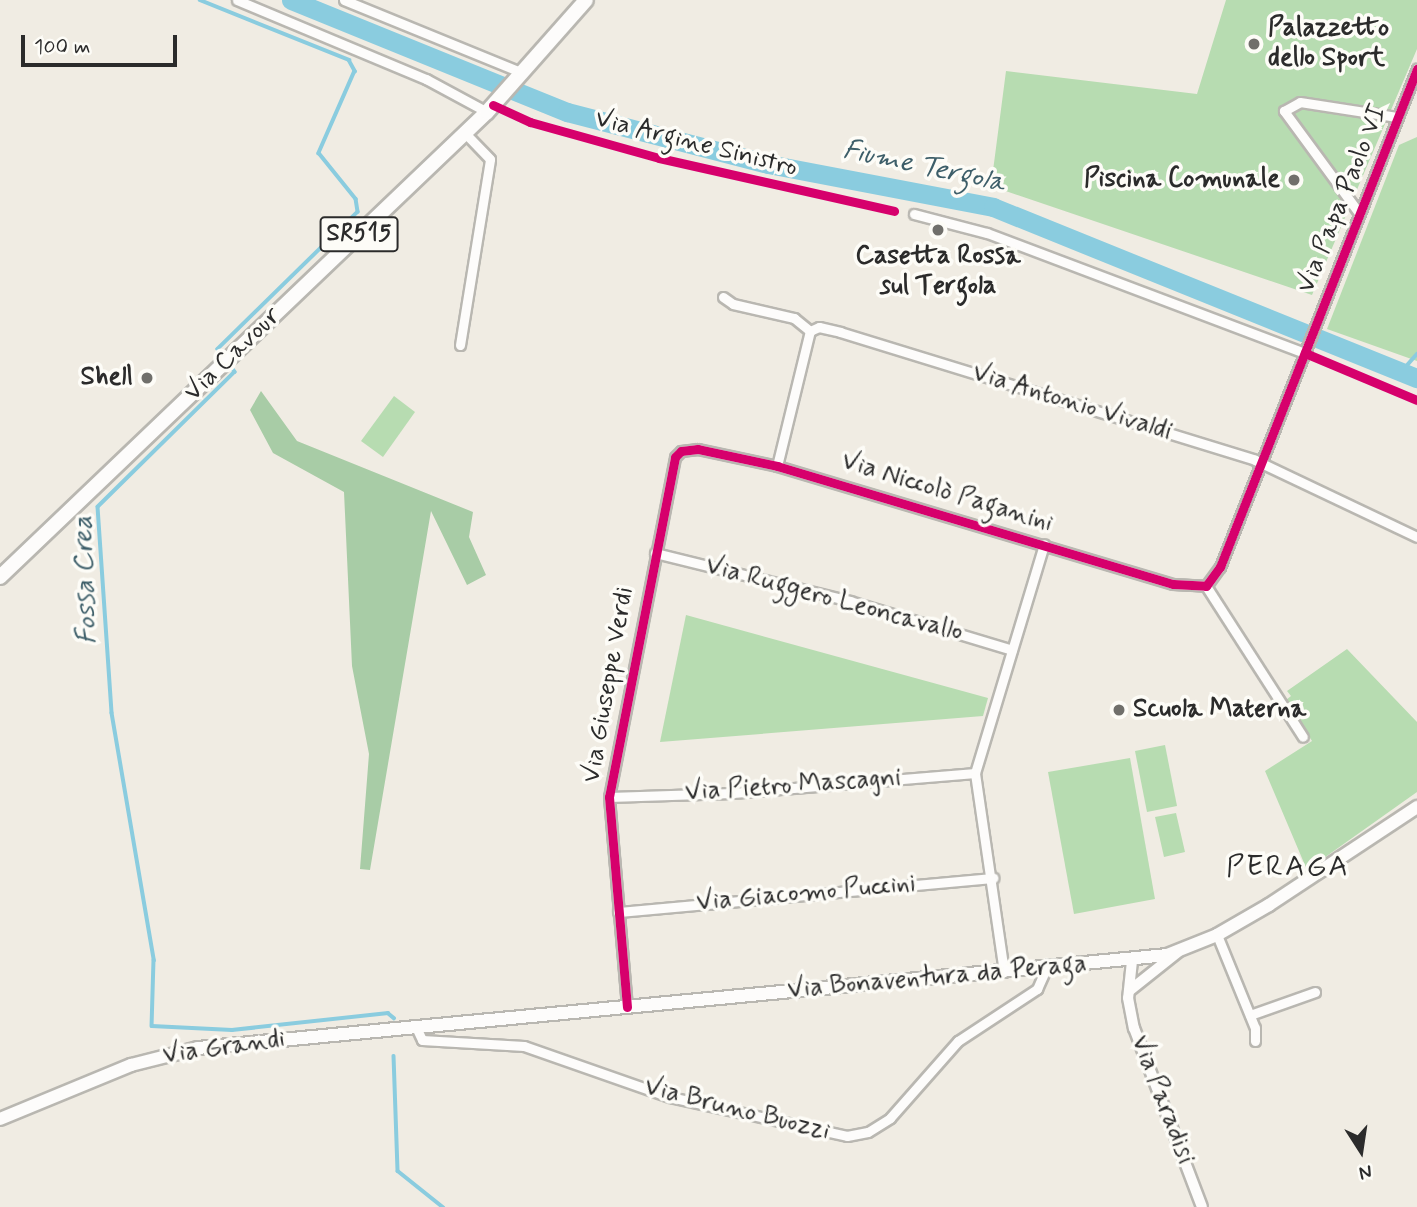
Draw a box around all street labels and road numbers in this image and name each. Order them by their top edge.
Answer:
street label: Via Argine Sinistro [591,104,801,184]
street label: Via Papa Paolo VI [1292,104,1394,294]
road number: SR515 [319,214,399,255]
street label: Via Cavour [177,300,289,410]
street label: Via Antonio Vivaldi [968,358,1176,448]
street label: Via Niccolò Paganini [838,446,1056,540]
street label: Via Ruggero Leoncavallo [704,551,964,649]
street label: Via Giuseppe Verdi [577,585,641,785]
street label: Via Pietro Mascagni [685,763,901,809]
street label: Via Giacomo Puccini [696,869,916,919]
street label: Via Bonaventura da Peraga [787,949,1087,1007]
street label: Via Grandi [161,1024,287,1072]
street label: Via Paradisi [1124,1033,1200,1167]
street label: Via Bruno Buozzi [641,1072,833,1148]

